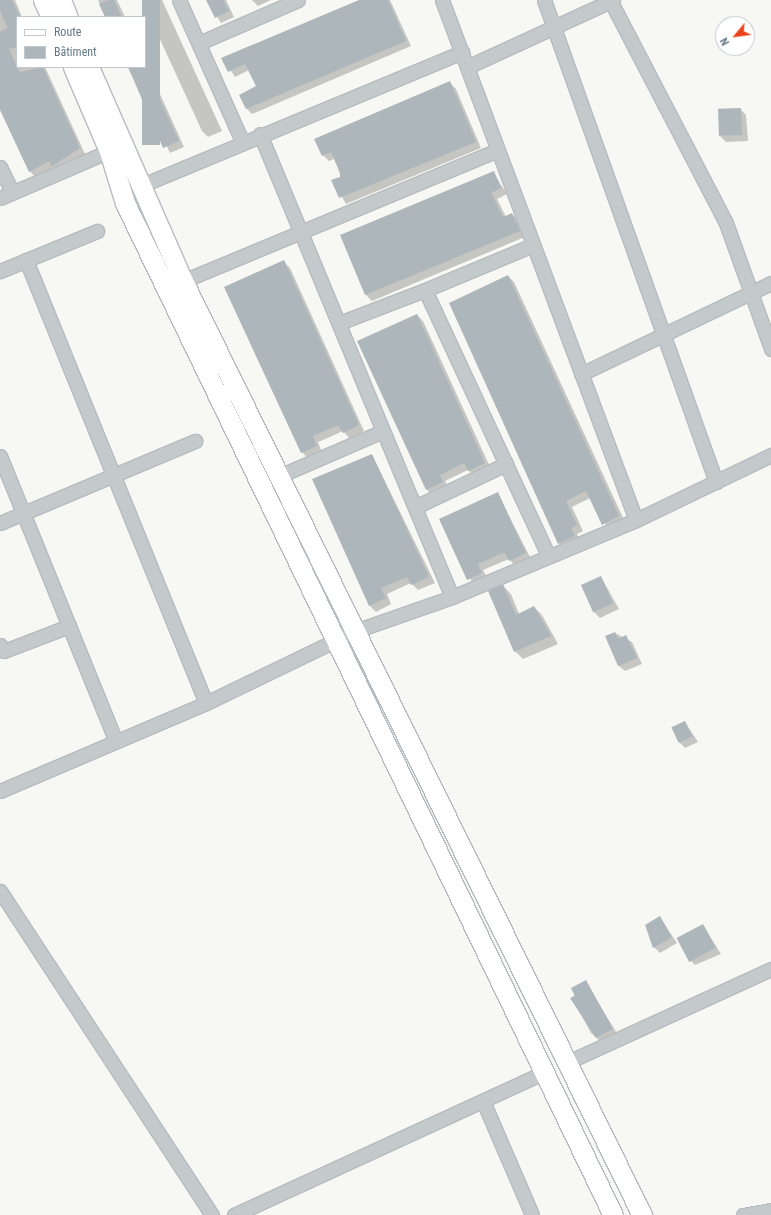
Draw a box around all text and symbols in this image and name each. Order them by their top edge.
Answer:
legend [16,16,146,68]
north arrow [715,16,755,56]
text: Route [54,25,81,39]
text: N [718,35,732,48]
text: Bâtiment [54,45,97,59]

